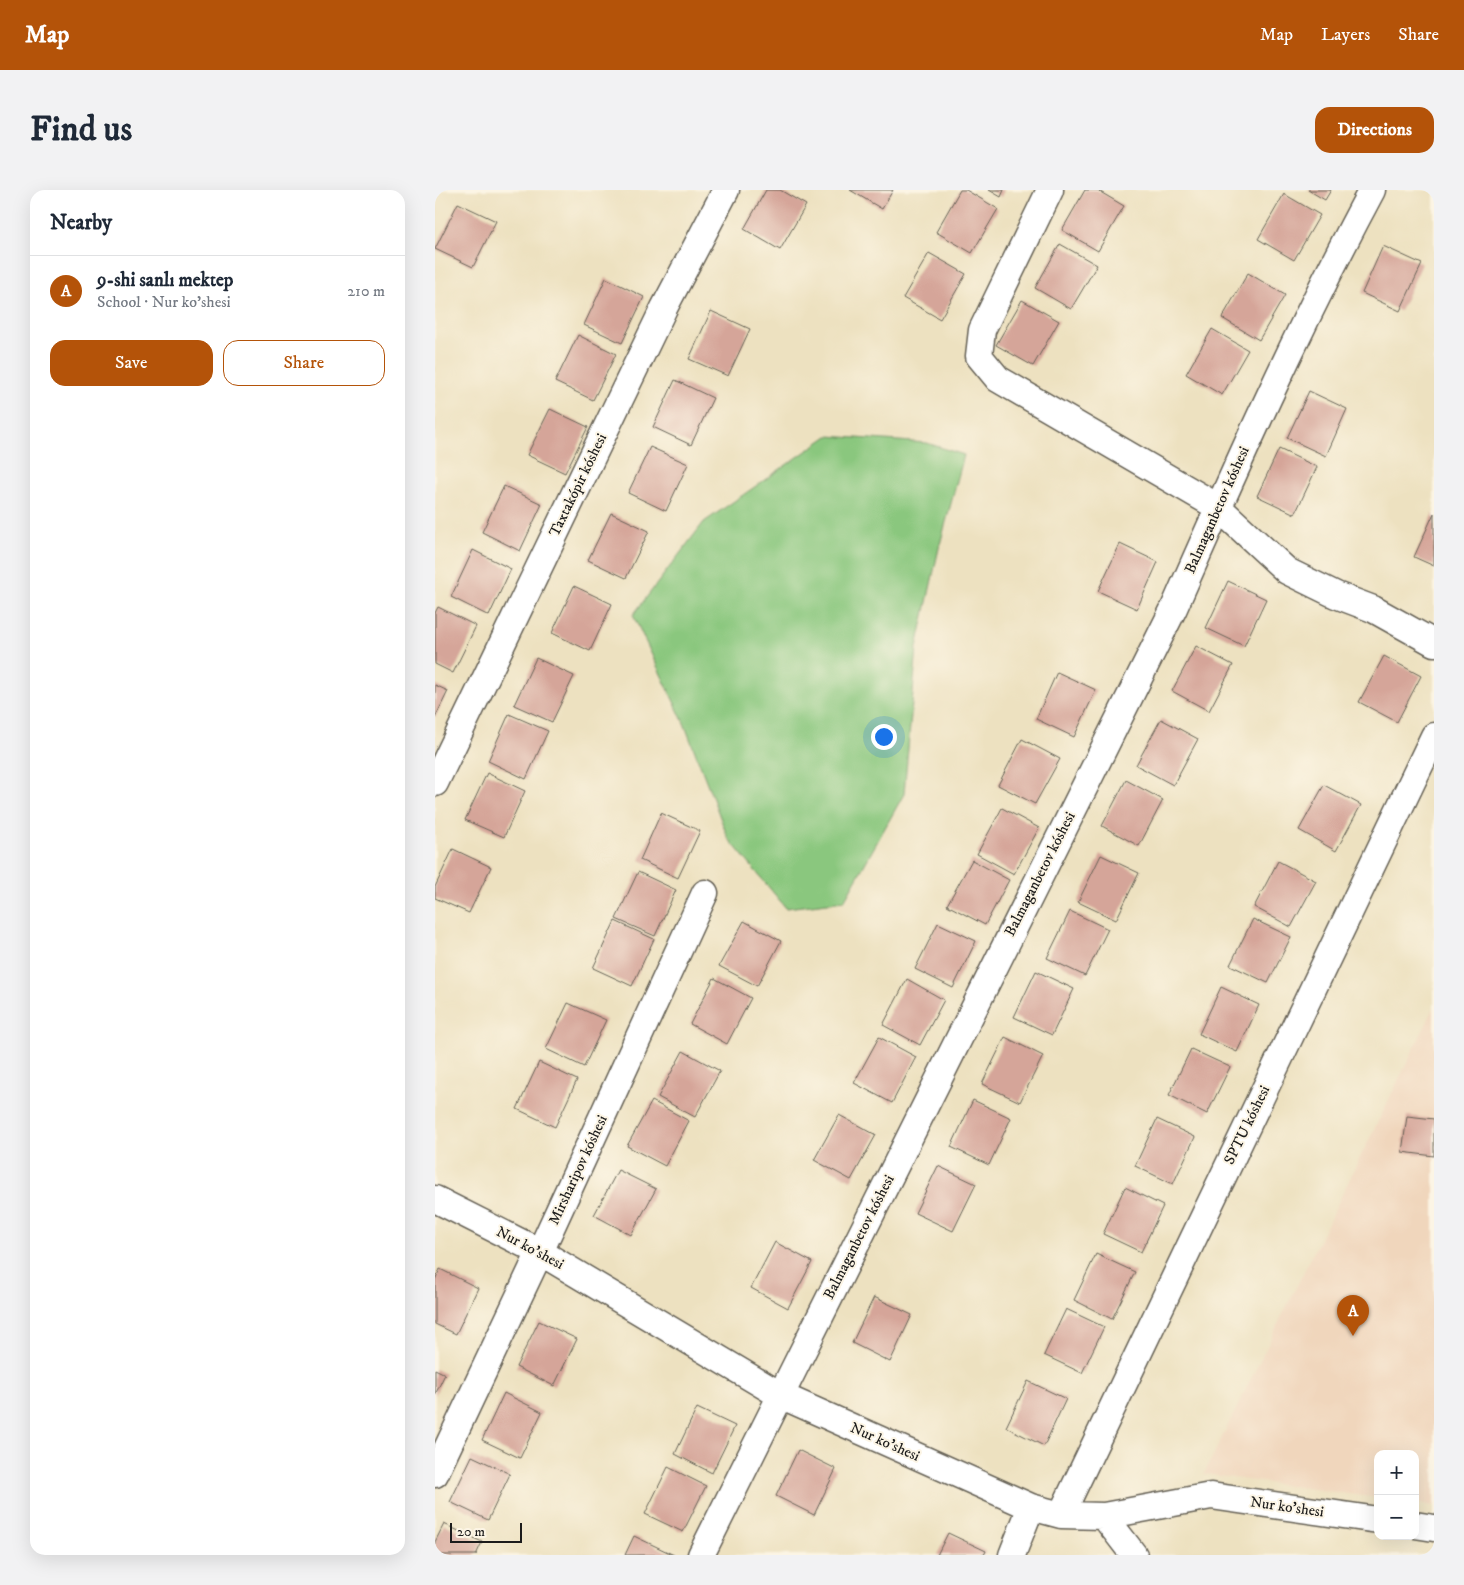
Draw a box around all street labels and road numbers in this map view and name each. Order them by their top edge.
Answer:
street label: Taxtakópir kóshesi [545,430,611,540]
street label: Balmaganbetov kóshesi [1180,443,1254,577]
street label: Balmaganbetov kóshesi [1000,808,1080,939]
street label: SPTU kóshesi [1220,1082,1274,1168]
street label: Mirsharipov kóshesi [544,1112,612,1228]
street label: Balmaganbetov kóshesi [819,1171,899,1302]
street label: Nur ko'shesi [493,1222,567,1274]
street label: Nur ko'shesi [847,1418,923,1466]
street label: Nur ko'shesi [1249,1492,1325,1522]

